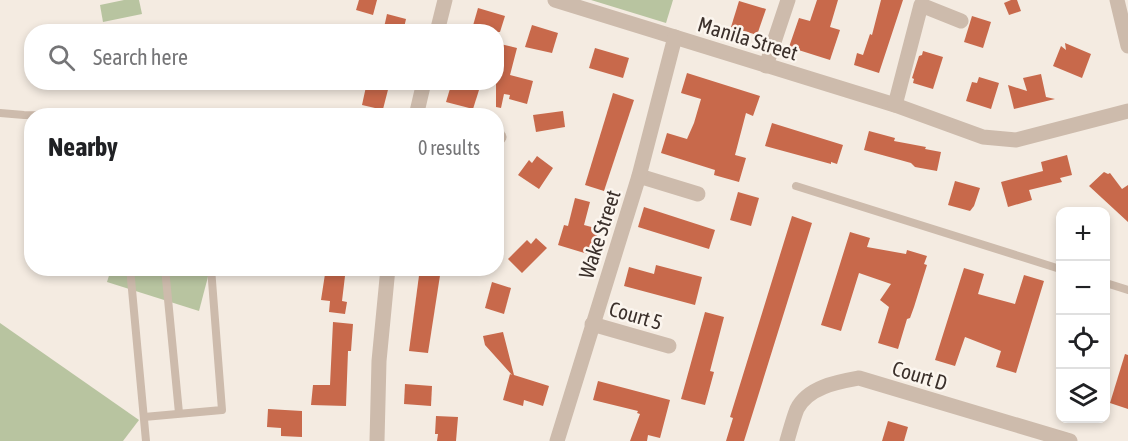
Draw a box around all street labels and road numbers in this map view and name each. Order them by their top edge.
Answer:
street label: Manila Street [695,11,801,65]
street label: Wake Street [573,187,625,281]
street label: Court 5 [607,296,665,334]
street label: Court D [890,355,950,395]

